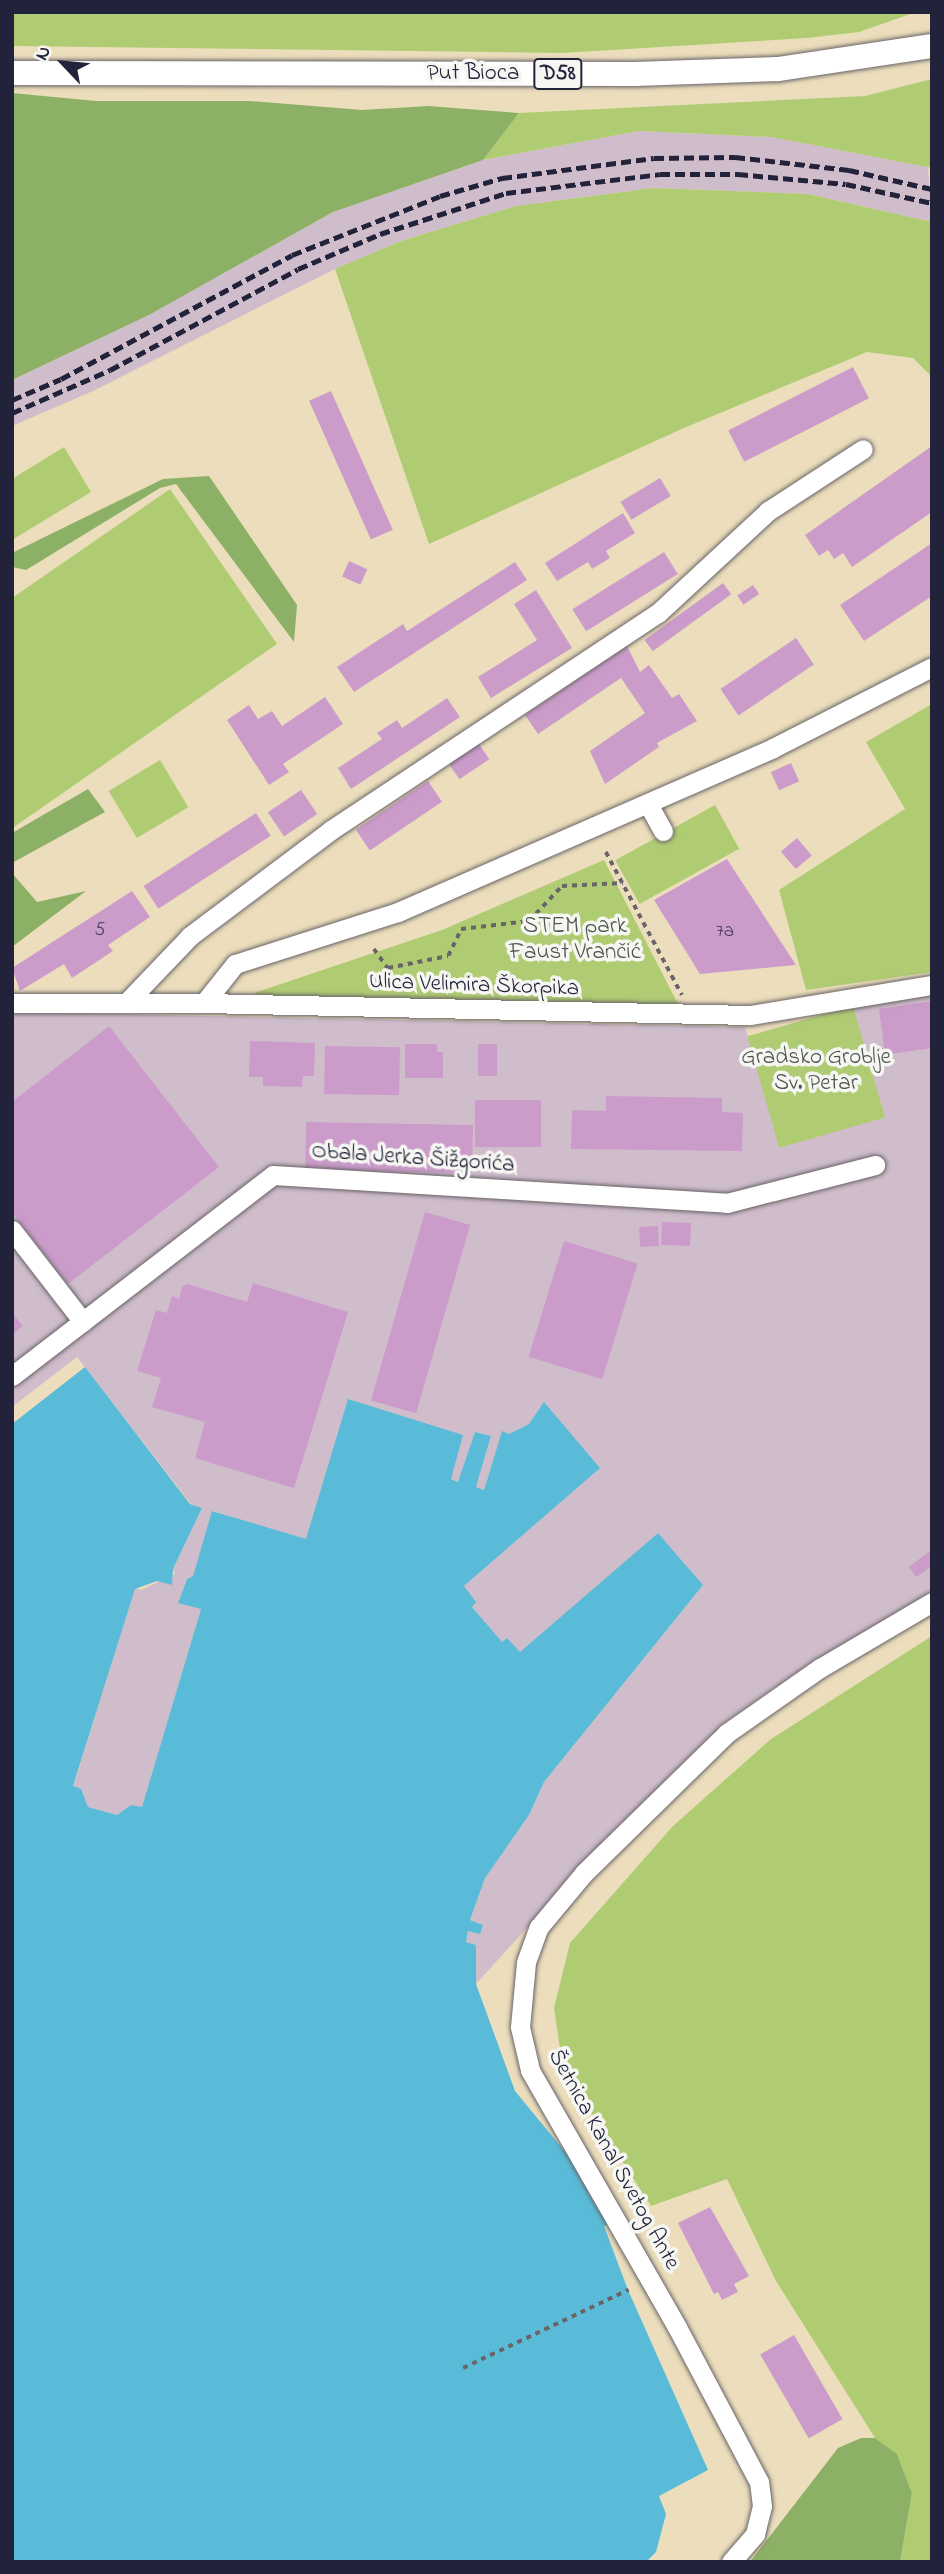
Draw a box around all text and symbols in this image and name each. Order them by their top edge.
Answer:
north arrow [28,28,98,98]
text: N [29,42,59,65]
road number: D58 [532,56,584,92]
street label: Put Bioca [427,60,519,88]
park label: STEM park Faust Vrančić [509,913,641,967]
house number: 5 [95,920,105,942]
house number: 7a [716,921,734,943]
street label: Ulica Velimira Škorpika [368,969,580,1003]
park label: Gradsko Groblje Sv. Petar [741,1044,891,1098]
street label: Obala Jerka Šižgorića [311,1138,515,1180]
street label: Šetnica Kanal Svetog Ante [541,2045,685,2275]

